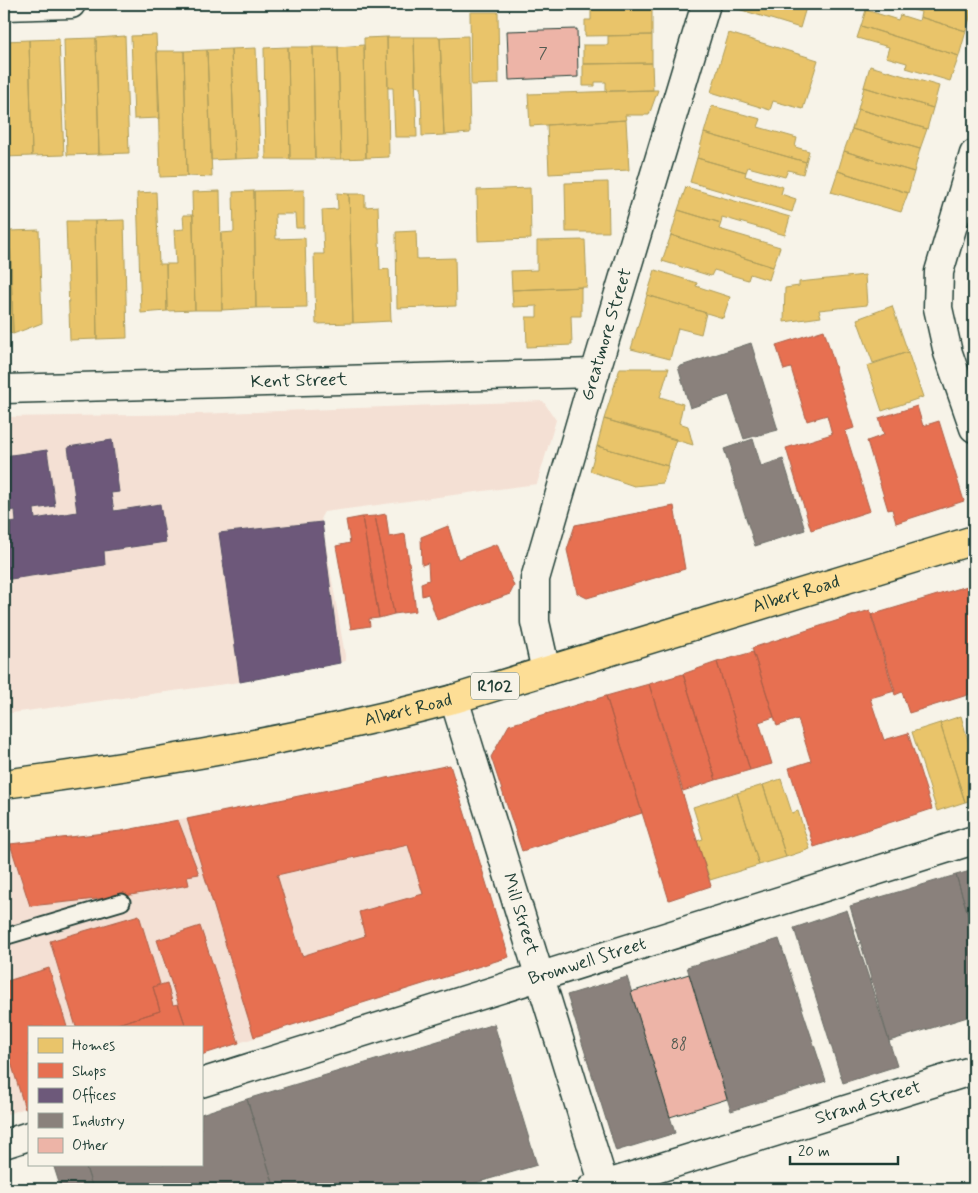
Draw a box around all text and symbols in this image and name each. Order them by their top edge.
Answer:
house number: 7 [538,44,548,64]
street label: Greatmore Street [575,265,638,404]
street label: Kent Street [250,368,348,394]
street label: Albert Road [750,570,843,619]
road number: R102 [471,672,519,699]
street label: Albert Road [362,688,455,733]
street label: Mill Street [496,870,544,958]
street label: Bromwell Street [526,932,649,991]
legend [28,1026,202,1166]
house number: 88 [671,1035,687,1055]
text: Homes [72,1036,115,1056]
text: Shops [72,1062,107,1082]
street label: Strand Street [812,1075,924,1131]
text: Offices [72,1086,116,1106]
text: Industry [72,1112,125,1132]
scale bar [790,1133,898,1165]
text: Other [72,1136,108,1156]
text: 20 m [798,1142,830,1162]

